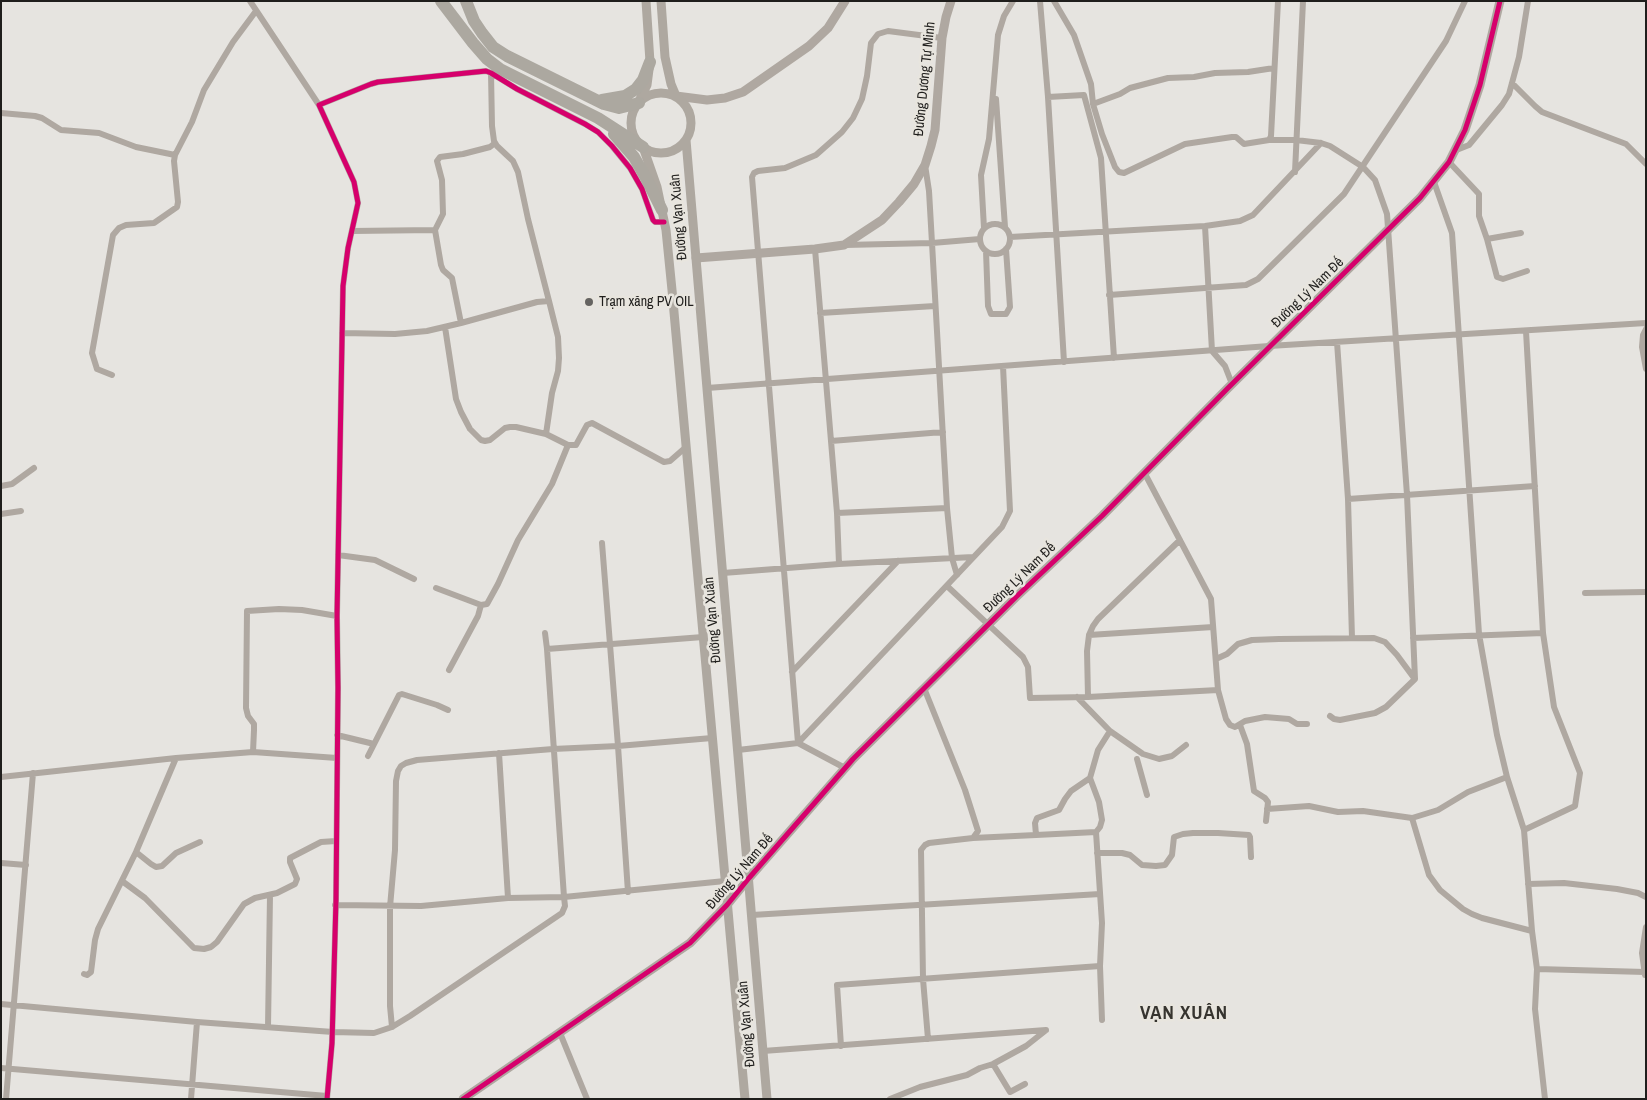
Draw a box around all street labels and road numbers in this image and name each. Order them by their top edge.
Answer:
street label: Đường Dương Tự Minh [911,21,939,137]
street label: Đường Vạn Xuân [667,173,691,261]
street label: Đường Lý Nam Đế [1268,254,1348,332]
street label: Đường Lý Nam Đế [980,539,1060,617]
street label: Đường Vạn Xuân [701,576,725,664]
street label: Đường Lý Nam Đế [703,831,777,913]
street label: Đường Vạn Xuân [735,980,759,1068]

